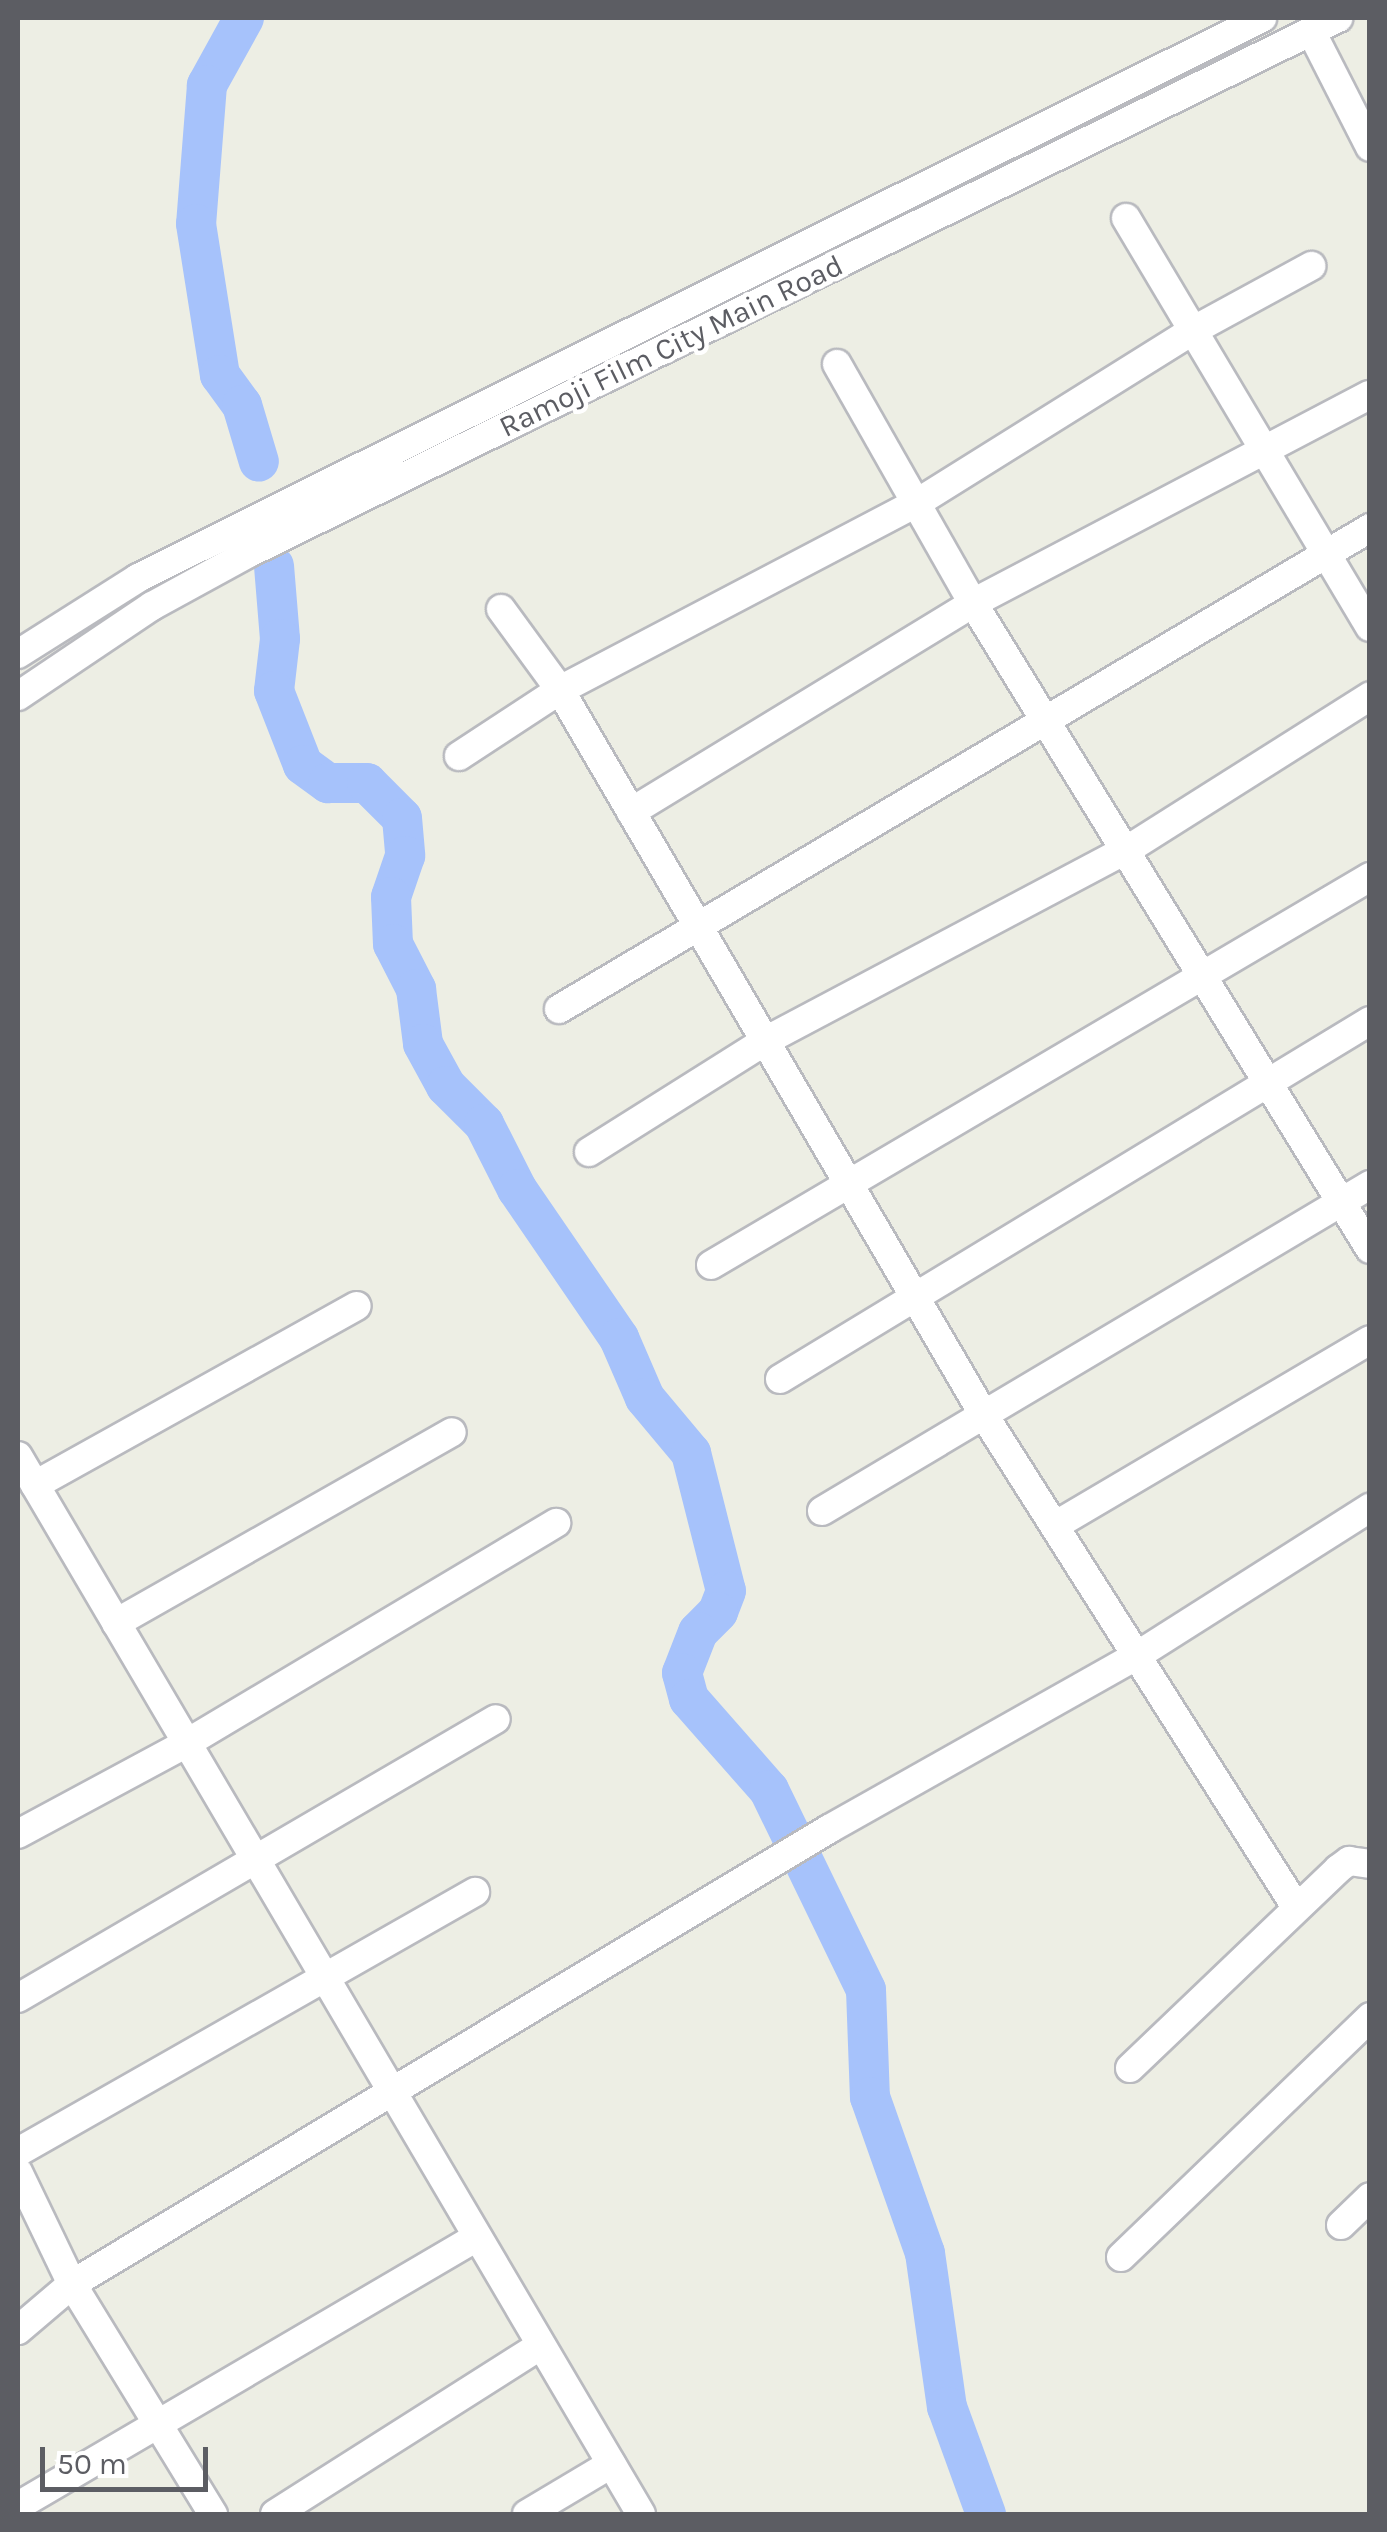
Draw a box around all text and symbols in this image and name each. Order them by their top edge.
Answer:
street label: Ramoji Film City Main Road [493,247,849,445]
scale bar [45,2427,212,2489]
text: 50 m [57,2446,127,2482]

